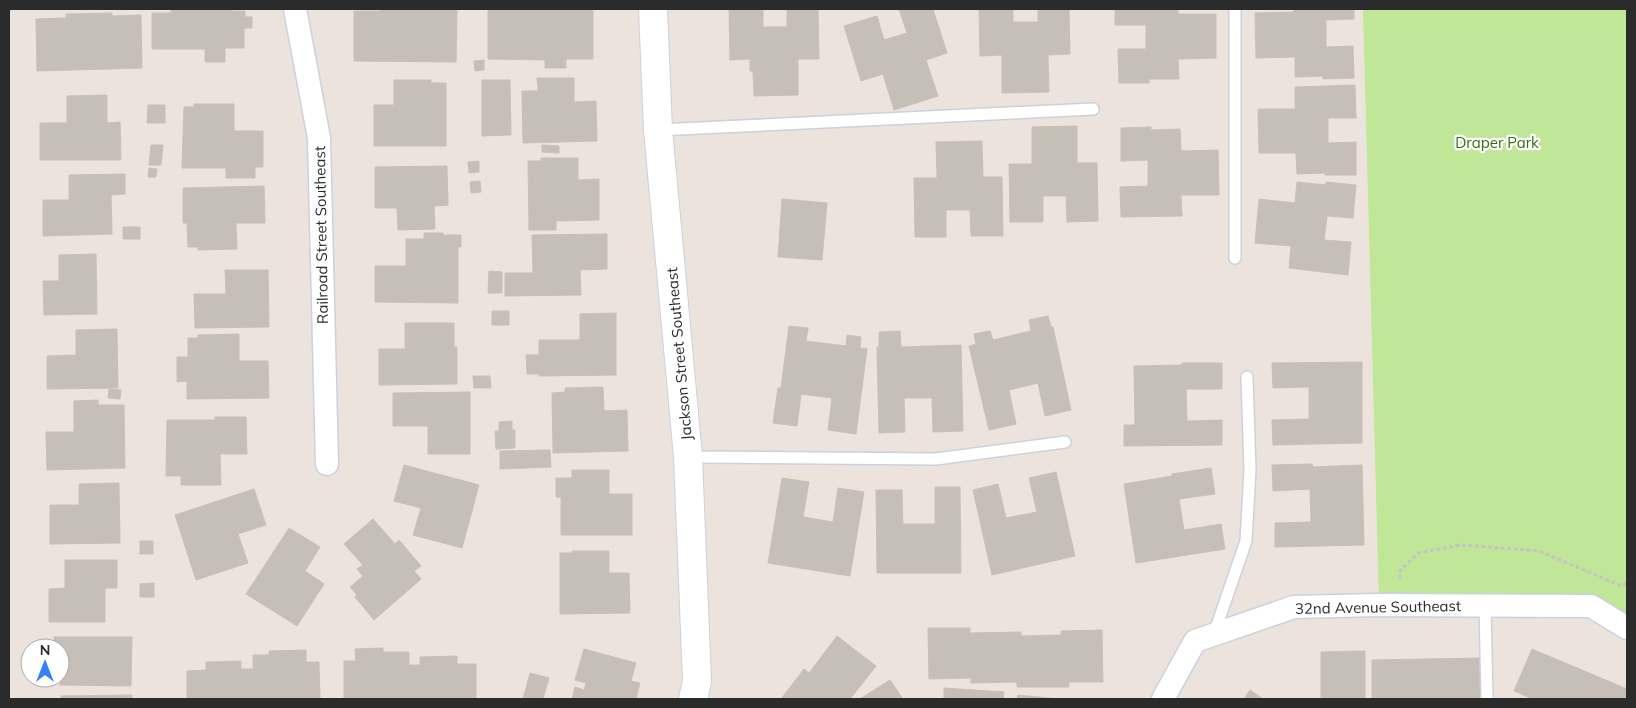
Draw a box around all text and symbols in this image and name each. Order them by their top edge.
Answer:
park label: Draper Park [1455,133,1539,152]
street label: Railroad Street Southeast [310,146,332,324]
street label: Jackson Street Southeast [662,267,696,441]
street label: 32nd Avenue Southeast [1295,596,1461,618]
north arrow [20,638,70,688]
text: N [40,641,50,659]

